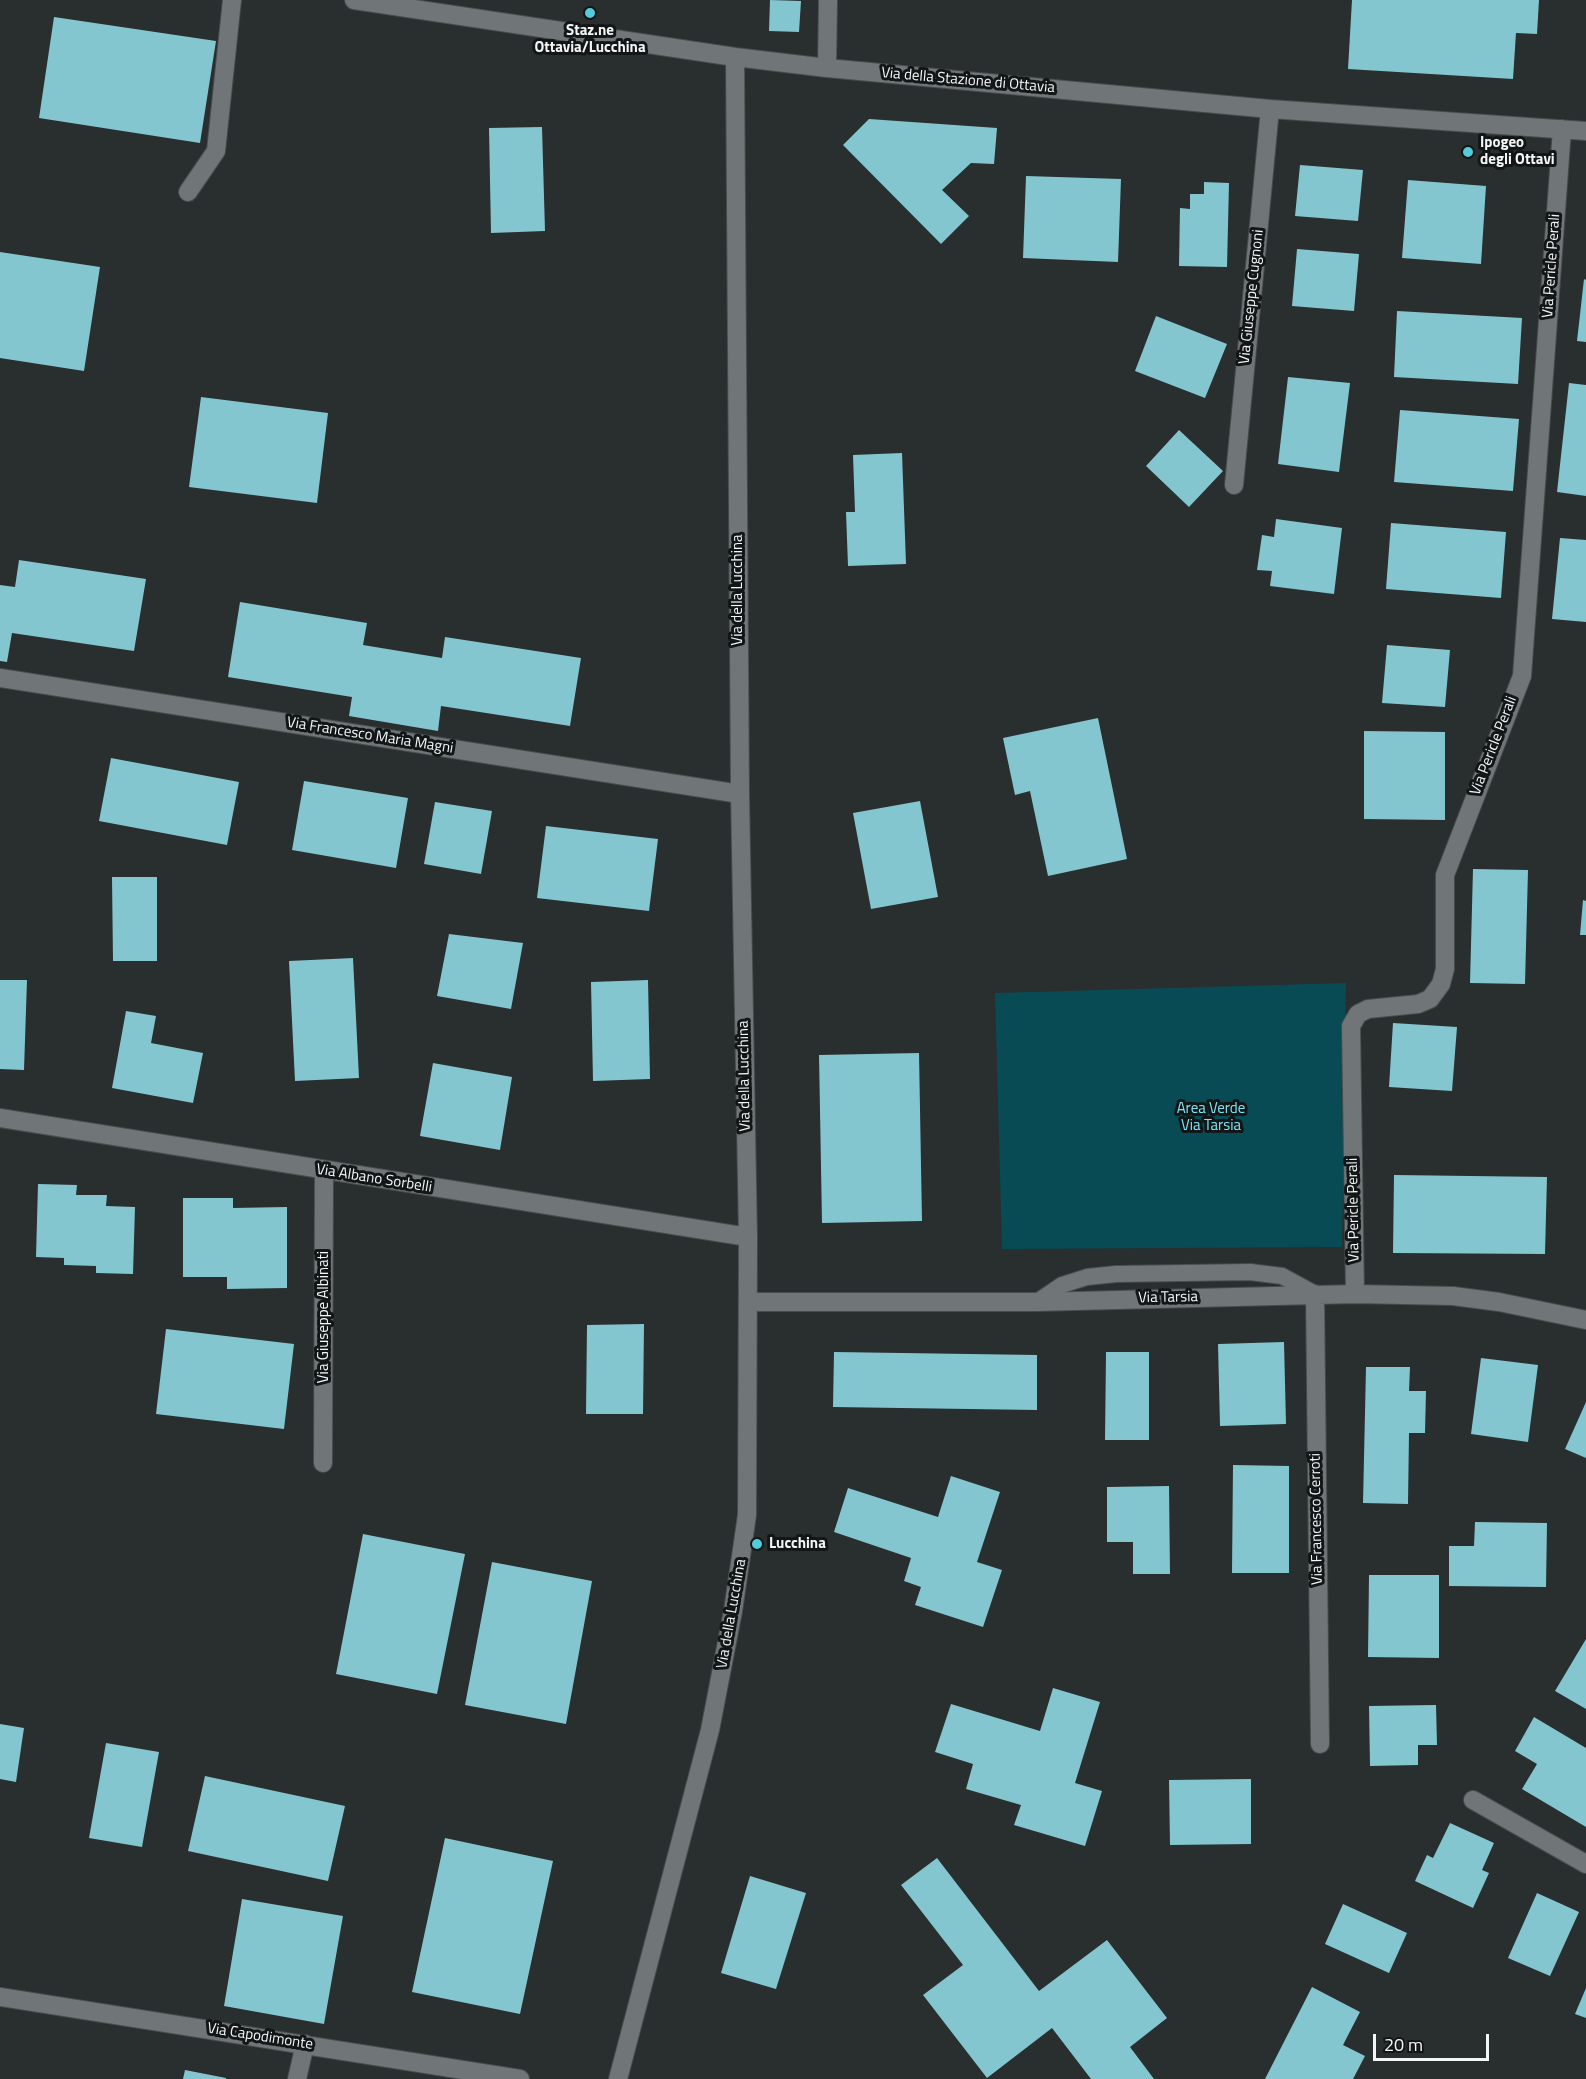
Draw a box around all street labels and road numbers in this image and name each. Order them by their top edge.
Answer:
street label: Via della Stazione di Ottavia [880,64,1056,98]
street label: Via Pericle Perali [1539,213,1565,319]
street label: Via Giuseppe Cugnoni [1236,229,1268,365]
street label: Via della Lucchina [729,534,747,646]
street label: Via Pericle Perali [1467,694,1521,798]
street label: Via Francesco Maria Magni [285,714,455,758]
street label: Via della Lucchina [735,1020,755,1132]
street label: Via Pericle Perali [1344,1158,1364,1262]
street label: Via Albano Sorbelli [315,1161,433,1197]
street label: Via Giuseppe Albinati [315,1251,333,1383]
street label: Via Tarsia [1138,1288,1198,1308]
street label: Via Francesco Cerroti [1307,1453,1327,1585]
street label: Via della Lucchina [713,1558,751,1670]
street label: Via Capodimonte [206,2020,314,2054]

